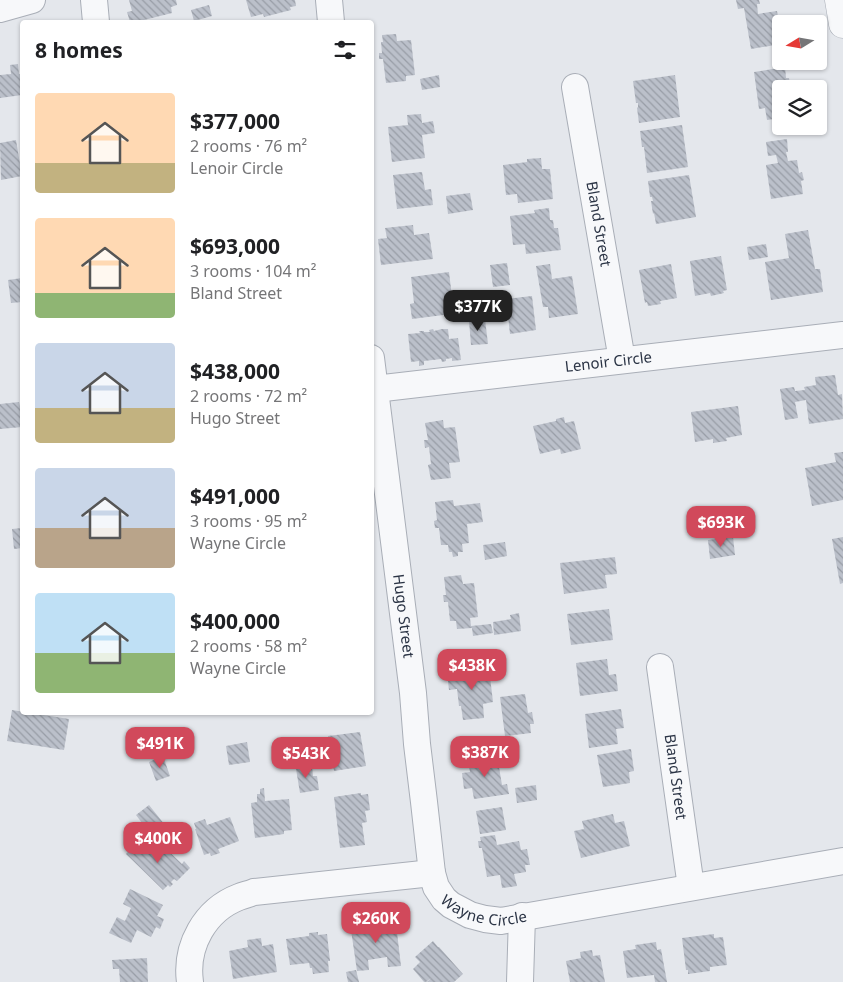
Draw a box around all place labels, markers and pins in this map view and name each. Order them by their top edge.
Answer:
pin: $377K [443,290,513,332]
pin: $693K [686,506,756,548]
pin: $438K [437,648,507,691]
pin: $491K [125,726,195,769]
pin: $543K [271,736,341,779]
pin: $387K [450,736,520,778]
pin: $400K [123,822,193,864]
pin: $260K [341,902,411,944]

